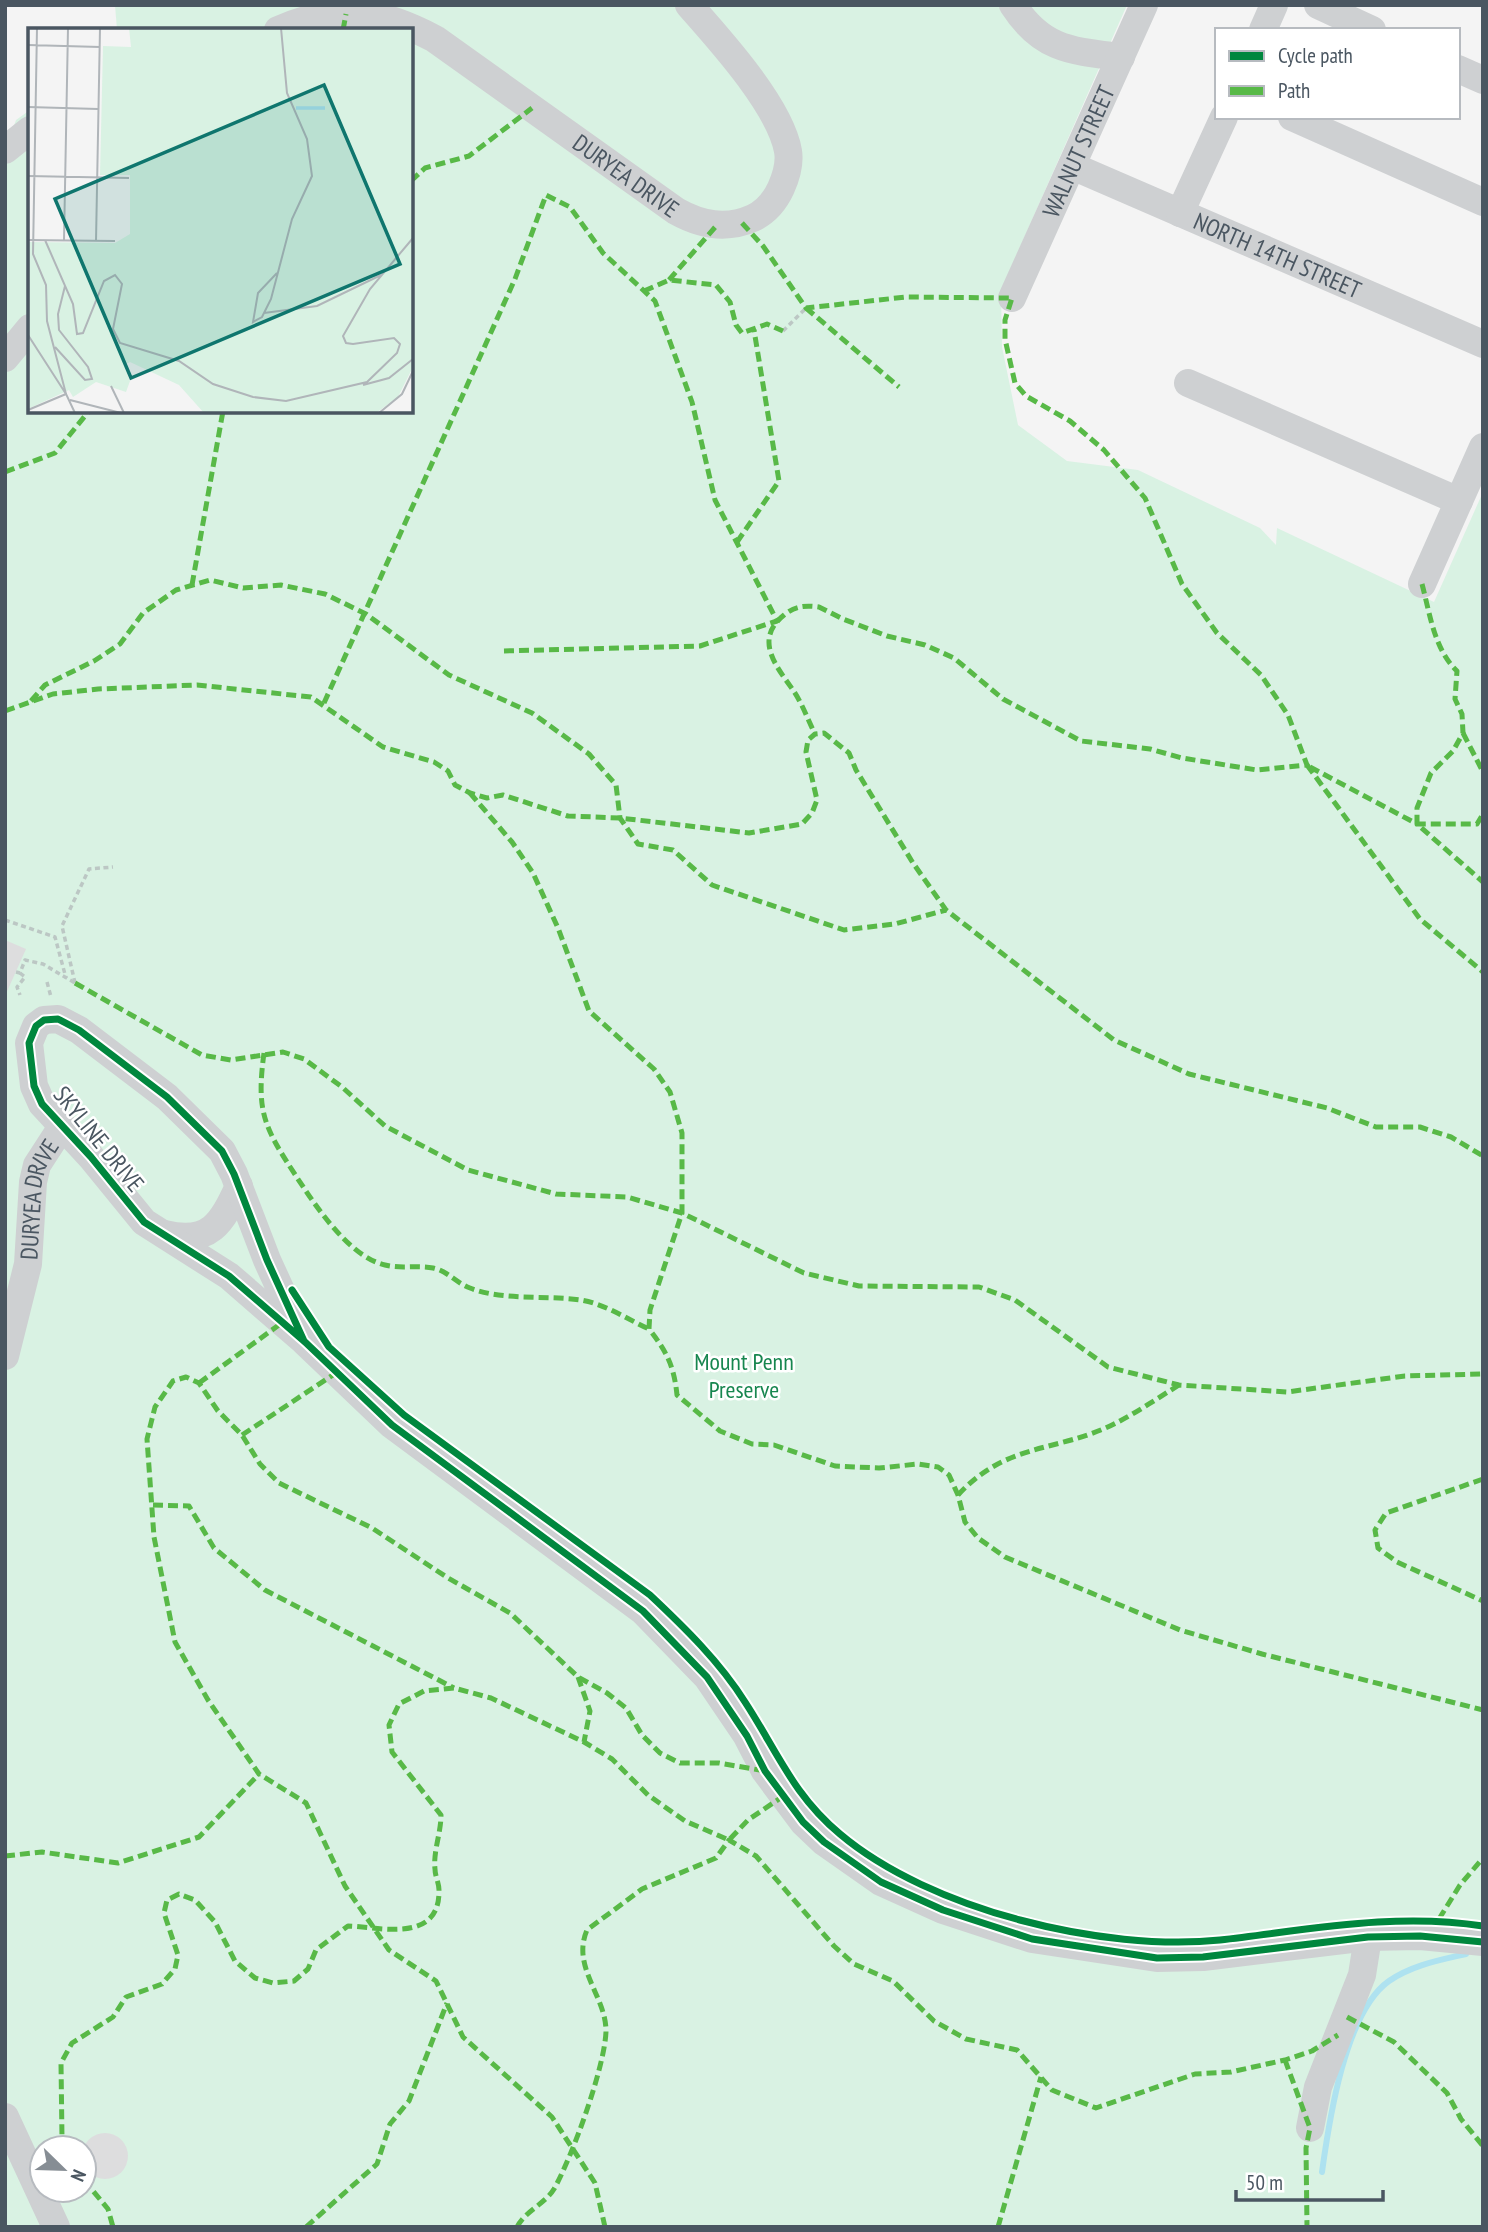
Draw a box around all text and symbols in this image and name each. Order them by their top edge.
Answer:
inset map [28,28,413,413]
legend [1215,28,1460,119]
text: Cycle path [1278,42,1353,69]
text: Path [1278,77,1310,104]
street label: WALNUT STREET [1035,80,1121,222]
street label: DURYEA DRIVE [567,127,685,224]
street label: NORTH 14TH STREET [1189,205,1366,305]
street label: SKYLINE DRIVE [47,1080,151,1198]
street label: DURYEA DRIVE [13,1133,65,1261]
park label: Mount Penn Preserve [694,1346,794,1405]
north arrow [28,2134,98,2204]
scale bar [1236,2158,1383,2202]
text: N [66,2166,92,2185]
text: 50 m [1246,2169,1283,2196]

